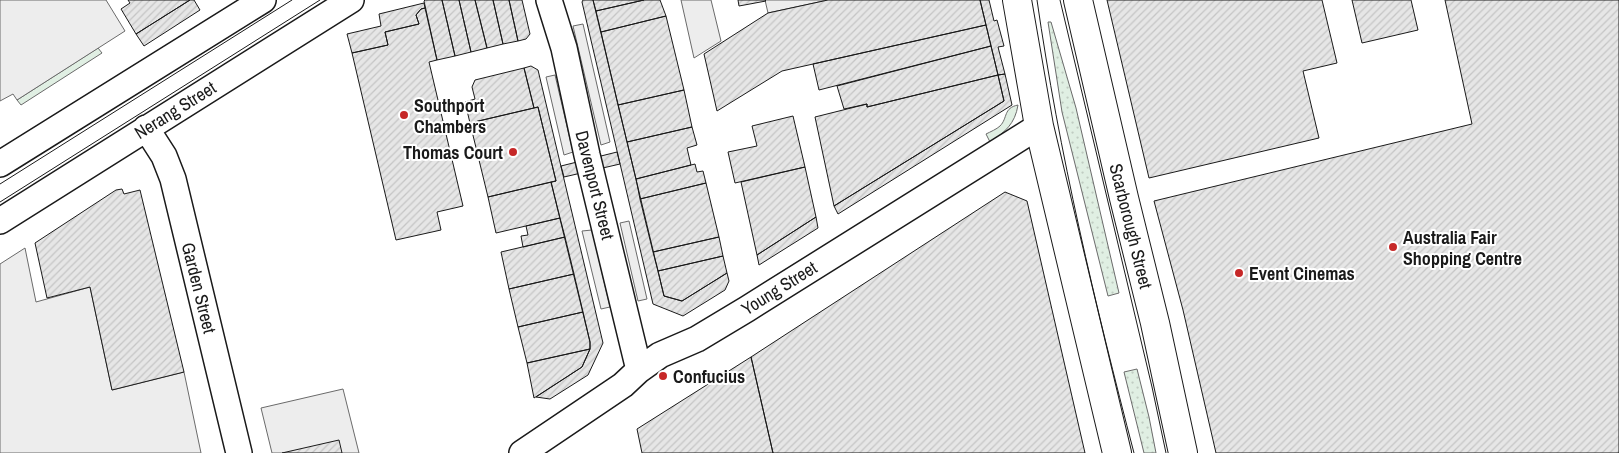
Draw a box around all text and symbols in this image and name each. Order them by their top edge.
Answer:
street label: Nerang Street [129,75,221,145]
place label: Southport Chambers [414,93,486,139]
marker: Southport Chambers [398,109,410,121]
street label: Davenport Street [569,128,621,242]
place label: Thomas Court [403,140,503,165]
marker: Thomas Court [507,146,519,158]
street label: Scarborough Street [1103,161,1159,291]
place label: Australia Fair Shopping Centre [1403,225,1522,271]
street label: Garden Street [176,240,222,336]
marker: Australia Fair Shopping Centre [1387,241,1399,253]
street label: Young Street [736,255,822,321]
place label: Event Cinemas [1249,261,1355,286]
marker: Event Cinemas [1233,267,1245,279]
place label: Confucius [673,364,745,389]
marker: Confucius [657,370,669,382]

